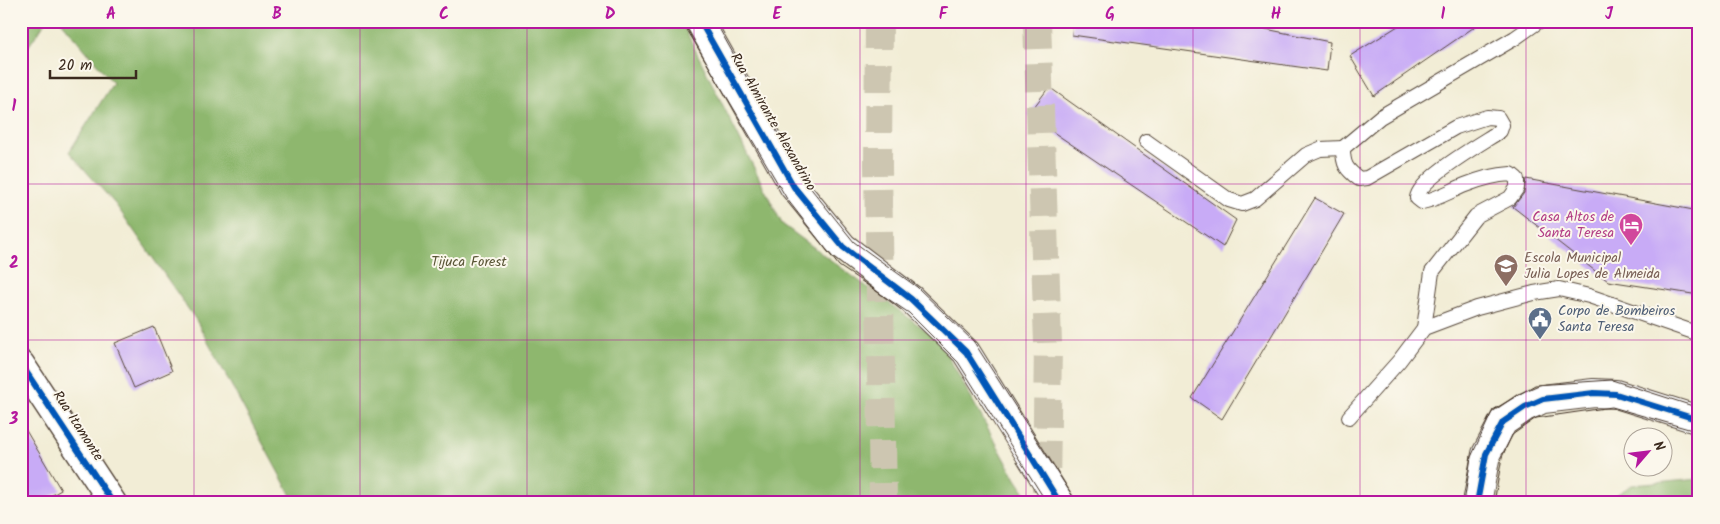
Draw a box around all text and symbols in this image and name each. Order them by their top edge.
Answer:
text: A [106,2,116,27]
text: B [272,2,282,27]
text: C [439,2,449,27]
text: D [605,2,616,27]
text: E [773,2,783,27]
text: F [939,2,949,27]
text: G [1105,2,1115,27]
text: H [1271,2,1281,27]
text: I [1441,2,1446,27]
text: J [1605,2,1614,27]
scale bar [50,48,136,80]
street label: Rua Almirante Alexandrino [724,49,822,195]
text: 20 m [58,54,92,78]
text: 1 [12,94,17,119]
place label: Casa Altos de Santa Teresa [1532,206,1615,244]
hotel icon: Casa Altos de Santa Teresa [1618,212,1644,246]
place label: Escola Municipal Julia Lopes de Almeida [1524,247,1660,285]
text: 2 [9,251,19,276]
park label: Tijuca Forest [431,251,507,273]
school or university icon: Escola Municipal Julia Lopes de Almeida [1493,253,1519,287]
place label: Corpo de Bombeiros Santa Teresa [1558,300,1675,338]
public building icon: Corpo de Bombeiros Santa Teresa [1527,306,1553,340]
street label: Rua Itamonte [47,386,109,466]
text: 3 [9,407,19,432]
north arrow [1622,426,1672,476]
text: N [1647,437,1670,456]

